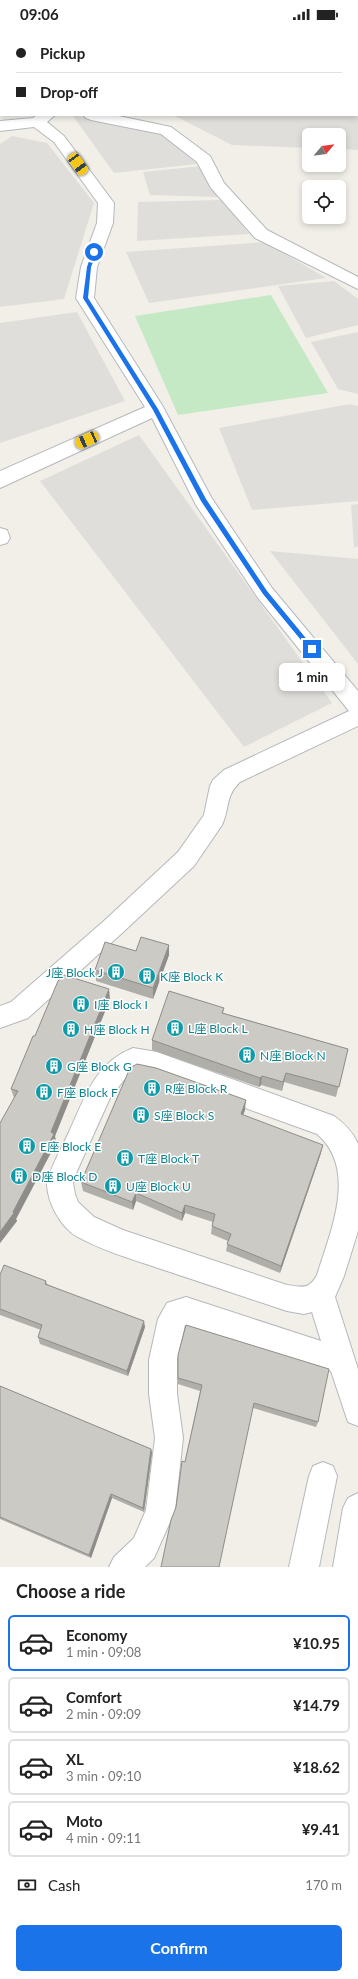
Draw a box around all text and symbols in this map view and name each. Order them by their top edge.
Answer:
text: 09:06 [20,5,59,23]
text: Pickup [40,44,85,62]
text: Drop-off [40,83,98,101]
north arrow [302,128,346,172]
map controls [302,128,346,224]
car [66,151,90,177]
button: locate [302,180,346,224]
route start [85,243,103,261]
car [74,430,100,450]
route end [303,640,321,658]
callout: 1 min [279,663,345,691]
text: 1 min [296,669,328,685]
building icon: J座 Block J [106,962,126,982]
place label: J座 Block J [46,965,103,980]
building icon: K座 Block K [137,966,157,986]
place label: K座 Block K [160,969,223,984]
building icon: I座 Block I [71,994,91,1014]
place label: I座 Block I [94,997,148,1012]
building icon: L座 Block L [165,1018,185,1038]
building icon: H座 Block H [61,1019,81,1039]
place label: L座 Block L [188,1021,248,1036]
place label: H座 Block H [84,1022,150,1037]
building icon: N座 Block N [237,1045,257,1065]
place label: N座 Block N [260,1048,326,1063]
building icon: G座 Block G [44,1056,64,1076]
place label: G座 Block G [67,1059,132,1074]
building icon: R座 Block R [142,1078,162,1098]
place label: R座 Block R [165,1081,228,1096]
building icon: F座 Block F [34,1082,54,1102]
place label: F座 Block F [57,1085,118,1100]
building icon: S座 Block S [131,1105,151,1125]
place label: S座 Block S [154,1108,214,1123]
building icon: E座 Block E [17,1136,37,1156]
place label: E座 Block E [40,1139,101,1154]
building icon: T座 Block T [115,1148,135,1168]
place label: T座 Block T [138,1151,199,1166]
building icon: D座 Block D [9,1166,29,1186]
place label: D座 Block D [32,1169,98,1184]
building icon: U座 Block U [103,1176,123,1196]
place label: U座 Block U [126,1179,191,1194]
text: Choose a ride [16,1580,125,1602]
icon: car [18,1625,54,1661]
text: Economy [66,1626,127,1644]
text: ¥10.95 [293,1634,340,1652]
text: 1 min · 09:08 [66,1644,141,1660]
icon: car [18,1687,54,1723]
text: Comfort [66,1688,122,1706]
text: ¥14.79 [293,1696,340,1714]
text: 2 min · 09:09 [66,1706,141,1722]
icon: car [18,1749,54,1785]
text: XL [66,1750,84,1768]
text: ¥18.62 [293,1758,340,1776]
text: 3 min · 09:10 [66,1768,141,1784]
icon: car [18,1811,54,1847]
text: Moto [66,1812,103,1830]
text: ¥9.41 [302,1820,340,1838]
text: 4 min · 09:11 [66,1830,141,1846]
icon: cash [16,1874,38,1896]
text: Cash [48,1876,80,1894]
text: 170 m [305,1877,342,1893]
button: Confirm [16,1925,342,1971]

